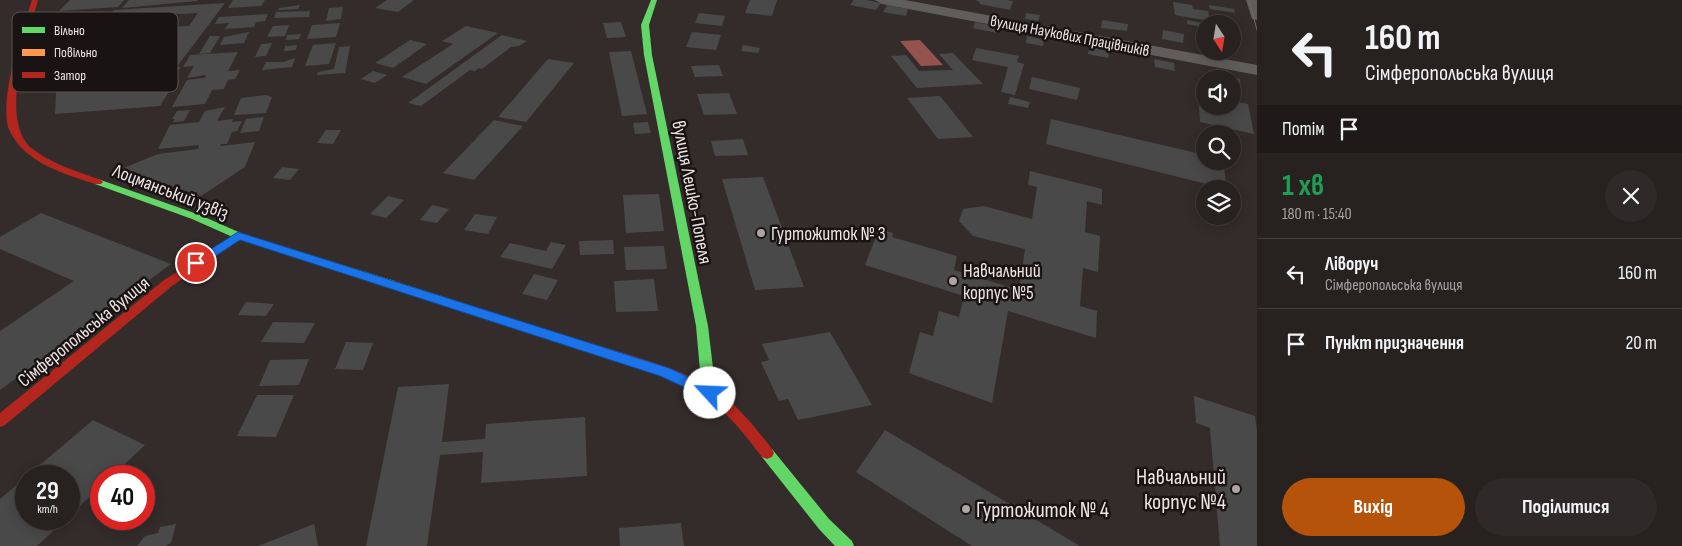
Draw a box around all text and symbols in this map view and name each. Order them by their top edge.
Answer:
legend [12,12,178,92]
street label: вулиця Наукових Працівників [989,12,1151,61]
north arrow [1196,15,1241,60]
map controls [1196,15,1241,225]
text: 160 m [1365,17,1441,60]
icon: left [1282,20,1347,85]
text: Вільно [54,22,85,39]
text: Повільно [54,44,98,61]
text: Сімферопольська вулиця [1365,60,1554,87]
text: Затор [54,67,86,84]
button: sound [1196,70,1241,115]
icon: arrive [1335,115,1363,143]
text: Потім [1282,118,1325,141]
street label: вулиця Лешко-Попеля [666,119,717,266]
button: search [1196,125,1241,170]
street label: Лоцманський узвіз [108,159,232,225]
text: 1 хв [1282,168,1324,204]
button: close [1605,170,1657,222]
button: layers [1196,180,1241,225]
text: 180 m · 15:40 [1282,205,1352,224]
place label: Гуртожиток № 3 [771,223,886,246]
marker: Гуртожиток № 3 [755,227,767,239]
pin [175,242,217,284]
icon: arrive [182,249,210,277]
text: Ліворуч [1325,253,1378,276]
place label: Навчальний корпус №5 [963,260,1041,305]
icon: left [1282,260,1310,288]
text: 160 m [1618,262,1657,285]
street label: Сімферопольська вулиця [13,272,155,392]
marker: Навчальний корпус №5 [947,275,959,287]
text: Сімферопольська вулиця [1325,276,1462,295]
icon: arrive [1282,330,1310,358]
text: Пункт призначення [1325,332,1464,355]
text: 20 m [1625,332,1657,355]
position arrow [683,366,735,418]
place label: Навчальний корпус №4 [1136,464,1226,516]
speed limit sign: 40 [90,465,155,530]
text: 29 [36,476,59,507]
button: Вихід [1282,478,1465,536]
button: Поділитися [1475,478,1657,536]
marker: Навчальний корпус №4 [1230,483,1242,495]
place label: Гуртожиток № 4 [976,497,1109,524]
text: km/h [37,502,58,517]
marker: Гуртожиток № 4 [960,503,972,515]

